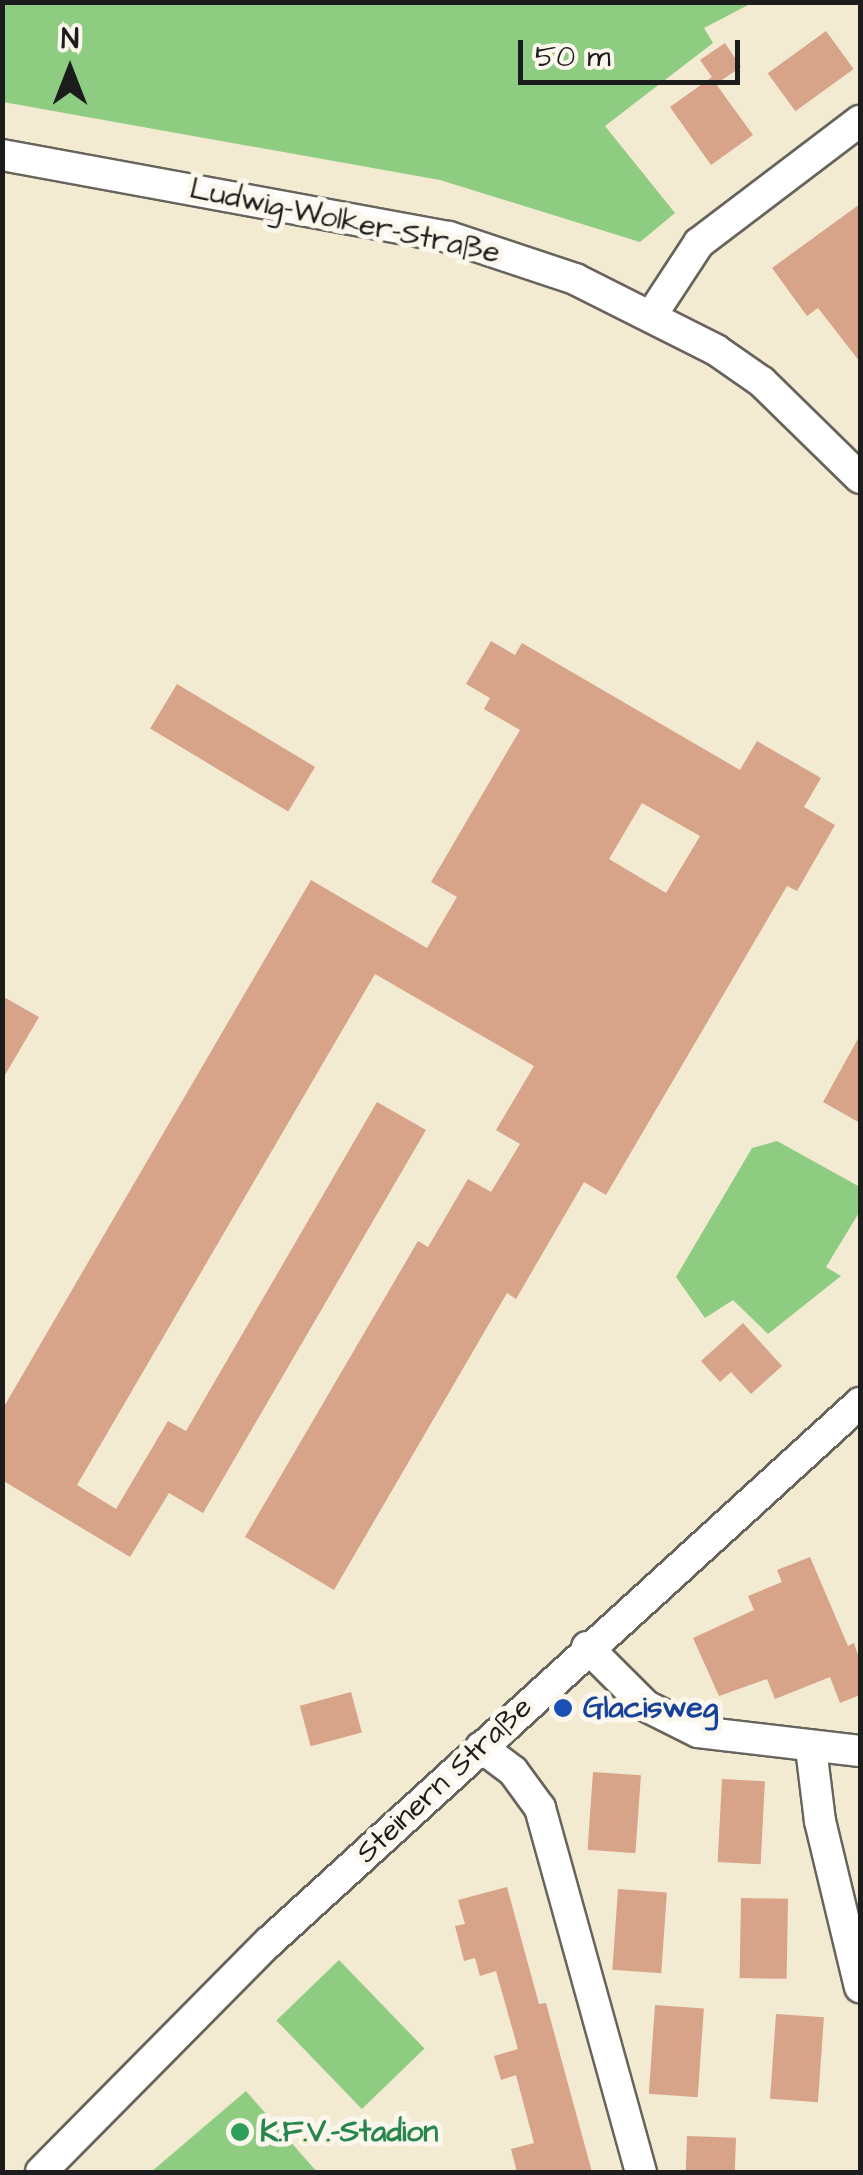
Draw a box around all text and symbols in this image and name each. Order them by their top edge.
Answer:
north arrow [20,20,120,120]
text: N [61,20,79,59]
scale bar [523,20,746,82]
text: 50 m [535,36,611,78]
street label: Ludwig-Wolker-Straße [187,171,503,271]
street label: Steinern Straße [348,1689,540,1871]
place label: Glacisweg [583,1690,718,1726]
marker: Glacisweg [552,1697,574,1719]
place label: K.F.V.-Stadion [260,2114,438,2150]
marker: K.F.V.-Stadion [229,2121,251,2143]

